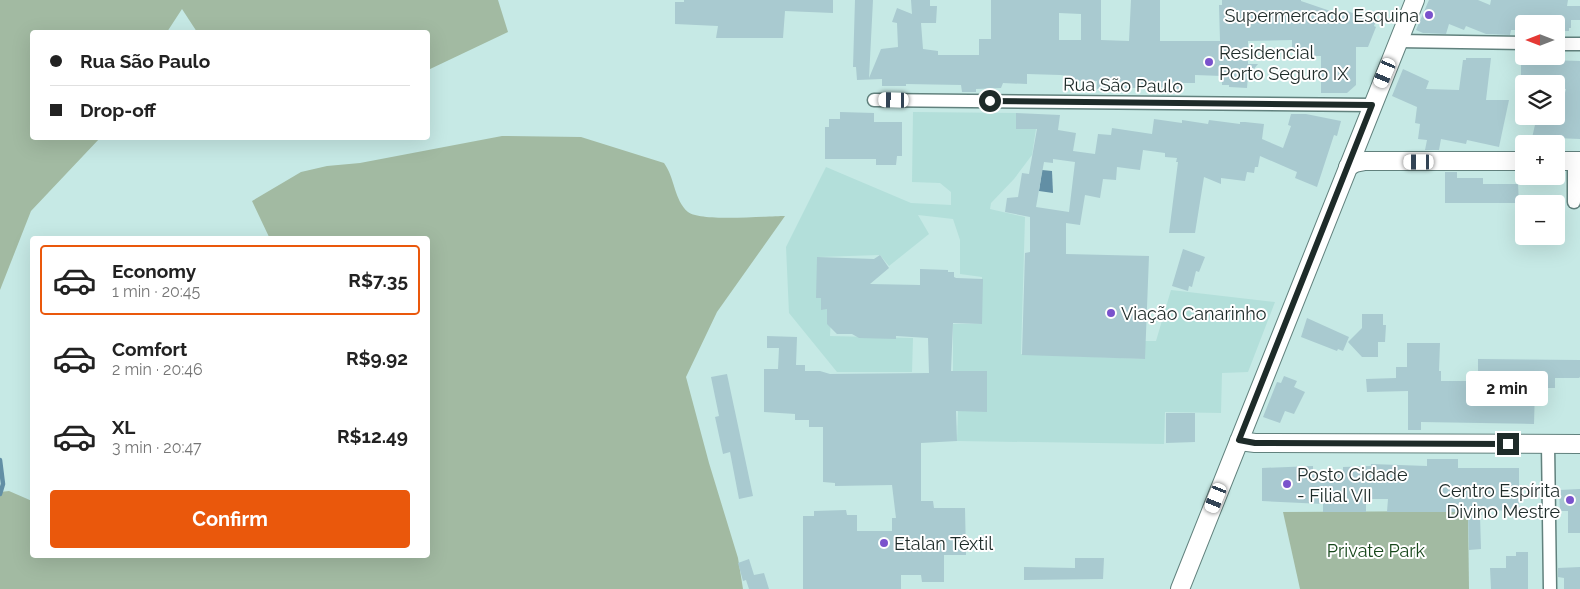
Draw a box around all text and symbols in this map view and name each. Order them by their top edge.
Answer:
place label: Supermercado Esquina [1224,5,1419,26]
marker: Supermercado Esquina [1423,9,1435,21]
north arrow [1515,15,1565,65]
map controls [1515,15,1565,245]
place label: Residencial Porto Seguro IX [1219,42,1349,84]
text: Rua São Paulo [80,50,210,72]
marker: Residencial Porto Seguro IX [1203,56,1215,68]
car [1372,56,1397,90]
street label: Rua São Paulo [1063,73,1183,97]
button: layers [1515,75,1565,125]
route start [979,90,1001,112]
car [878,92,909,108]
text: Drop-off [80,99,156,121]
button: + [1515,135,1565,185]
car [1404,155,1434,170]
button: − [1515,195,1565,245]
icon: car [52,258,97,303]
text: Economy [112,260,196,282]
text: R$7.35 [348,269,408,291]
text: 1 min · 20:45 [112,282,200,301]
place label: Viação Canarinho [1121,303,1267,324]
marker: Viação Canarinho [1105,307,1117,319]
icon: car [52,336,97,381]
text: Comfort [112,338,187,360]
text: R$9.92 [346,347,408,369]
text: 2 min · 20:46 [112,360,203,379]
callout: 2 min [1467,372,1549,406]
text: 2 min [1486,379,1528,398]
icon: car [52,414,97,459]
text: XL [112,416,135,438]
text: R$12.49 [337,425,408,447]
route end [1497,433,1519,455]
text: 3 min · 20:47 [112,438,202,457]
place label: Posto Cidade - Filial VII [1297,464,1408,506]
marker: Posto Cidade - Filial VII [1281,478,1293,490]
place label: Centro Espírita Divino Mestre [1439,480,1560,522]
car [1203,481,1228,515]
button: Confirm [50,490,410,548]
marker: Centro Espírita Divino Mestre [1564,494,1576,506]
place label: Etalan Têxtil [894,533,993,554]
marker: Etalan Têxtil [878,537,890,549]
park label: Private Park [1327,540,1426,561]

